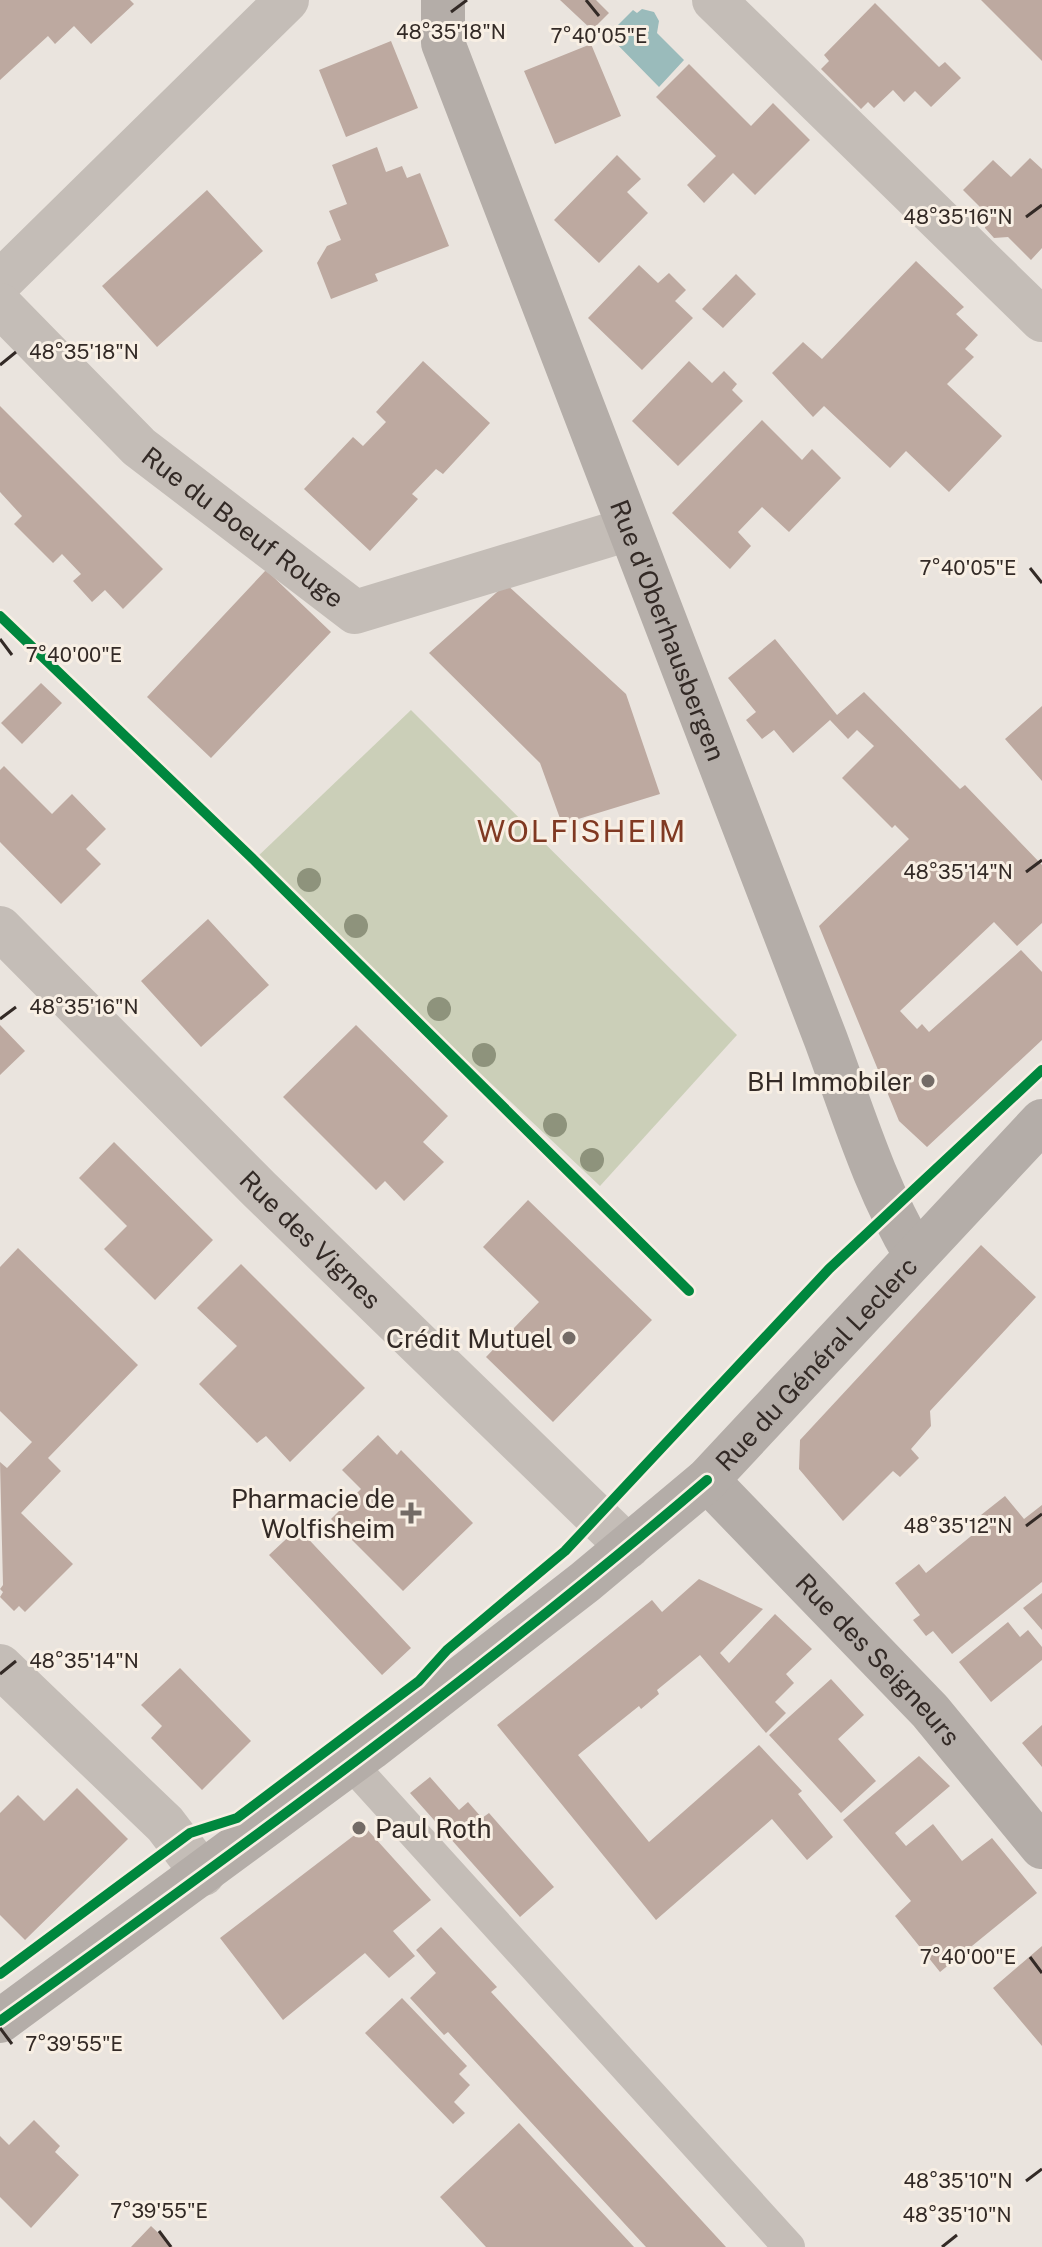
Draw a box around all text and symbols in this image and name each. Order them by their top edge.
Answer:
text: 48°35'18"N [396,20,506,44]
text: 7°40'05"E [550,24,648,48]
text: 48°35'16"N [903,205,1013,229]
text: 48°35'18"N [29,340,139,364]
street label: Rue du Boeuf Rouge [136,440,350,614]
street label: Rue d'Oberhausbergen [604,495,733,765]
text: 7°40'05"E [919,556,1017,580]
text: 7°40'00"E [26,643,122,667]
district label: WOLFISHEIM [477,813,687,849]
text: 48°35'14"N [903,860,1013,884]
text: 48°35'16"N [29,995,139,1019]
place label: BH Immobiler [747,1066,912,1097]
marker: BH Immobiler [919,1072,937,1090]
street label: Rue des Vignes [234,1164,388,1315]
street label: Rue du Général Leclerc [709,1250,923,1477]
place label: Crédit Mutuel [386,1323,553,1354]
marker: Crédit Mutuel [560,1329,578,1347]
place label: Pharmacie de Wolfisheim [231,1483,395,1544]
marker: Pharmacie de Wolfisheim [402,1504,420,1522]
text: 48°35'12"N [904,1514,1012,1538]
street label: Rue des Seigneurs [790,1567,967,1751]
text: 48°35'14"N [29,1649,139,1673]
place label: Paul Roth [375,1813,492,1844]
marker: Paul Roth [350,1819,368,1837]
text: 7°40'00"E [920,1945,1016,1969]
text: 7°39'55"E [25,2032,123,2056]
text: 48°35'10"N [903,2169,1013,2193]
text: 7°39'55"E [110,2199,208,2223]
text: 48°35'10"N [902,2203,1012,2227]

